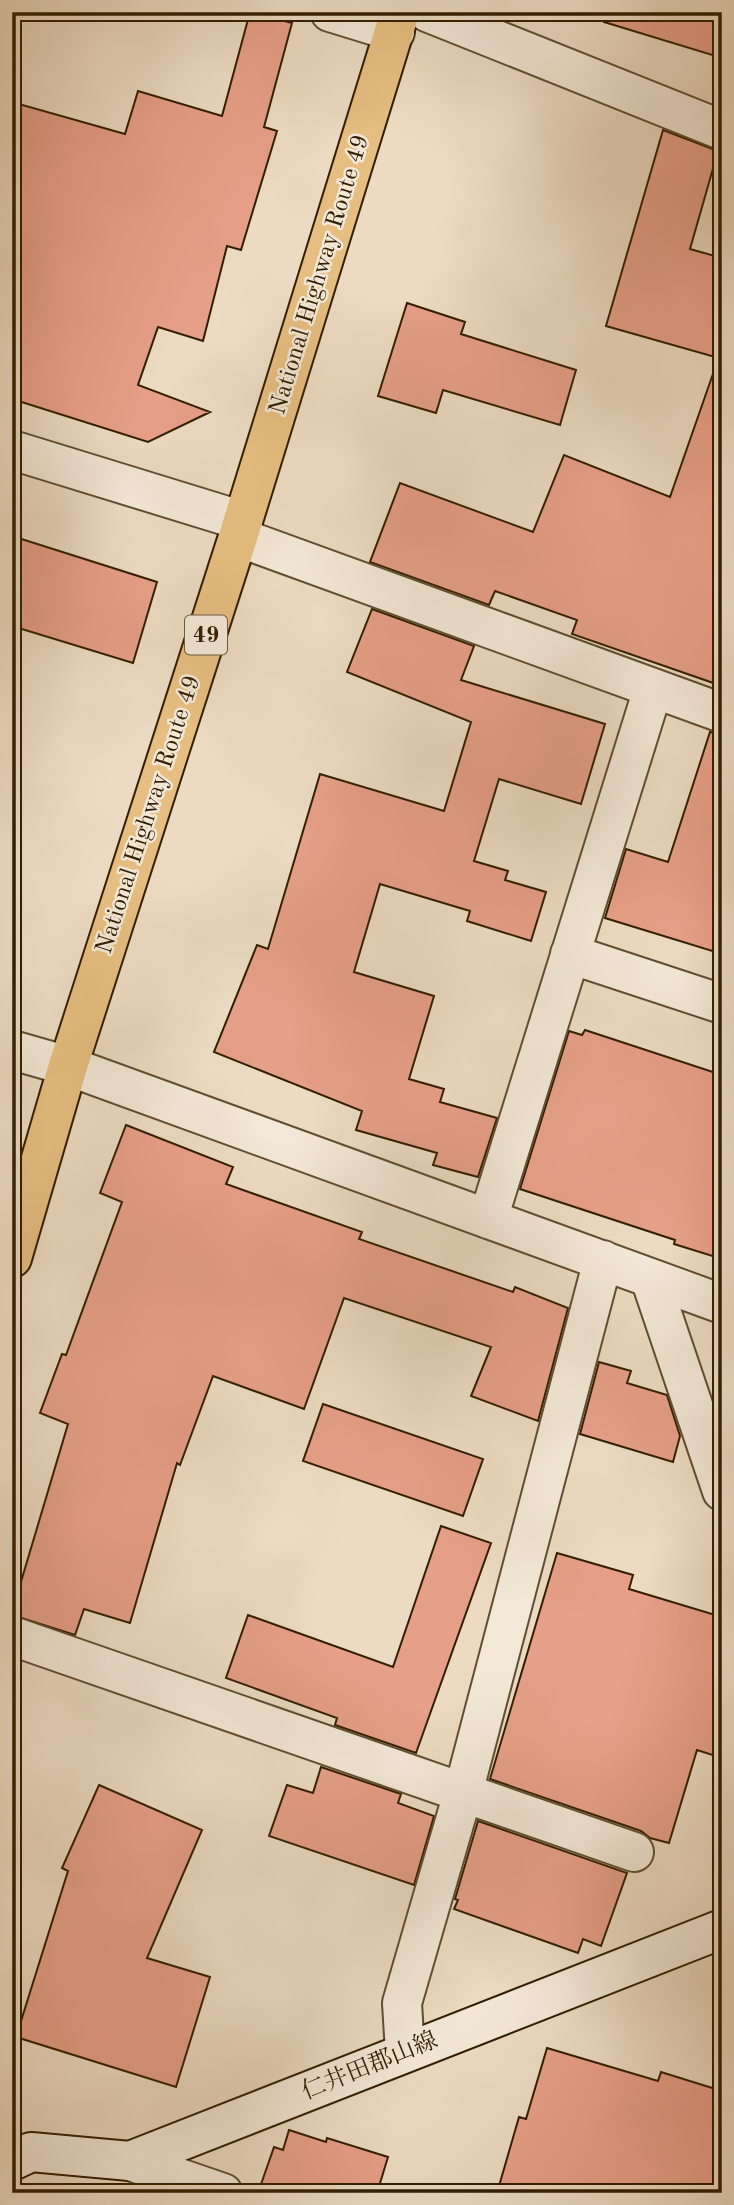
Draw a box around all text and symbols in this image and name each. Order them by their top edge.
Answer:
street label: National Highway Route 49 [266,132,374,418]
road number: 49 [185,615,227,654]
street label: National Highway Route 49 [93,673,205,957]
street label: 仁井田郡山線 [298,2026,441,2105]

